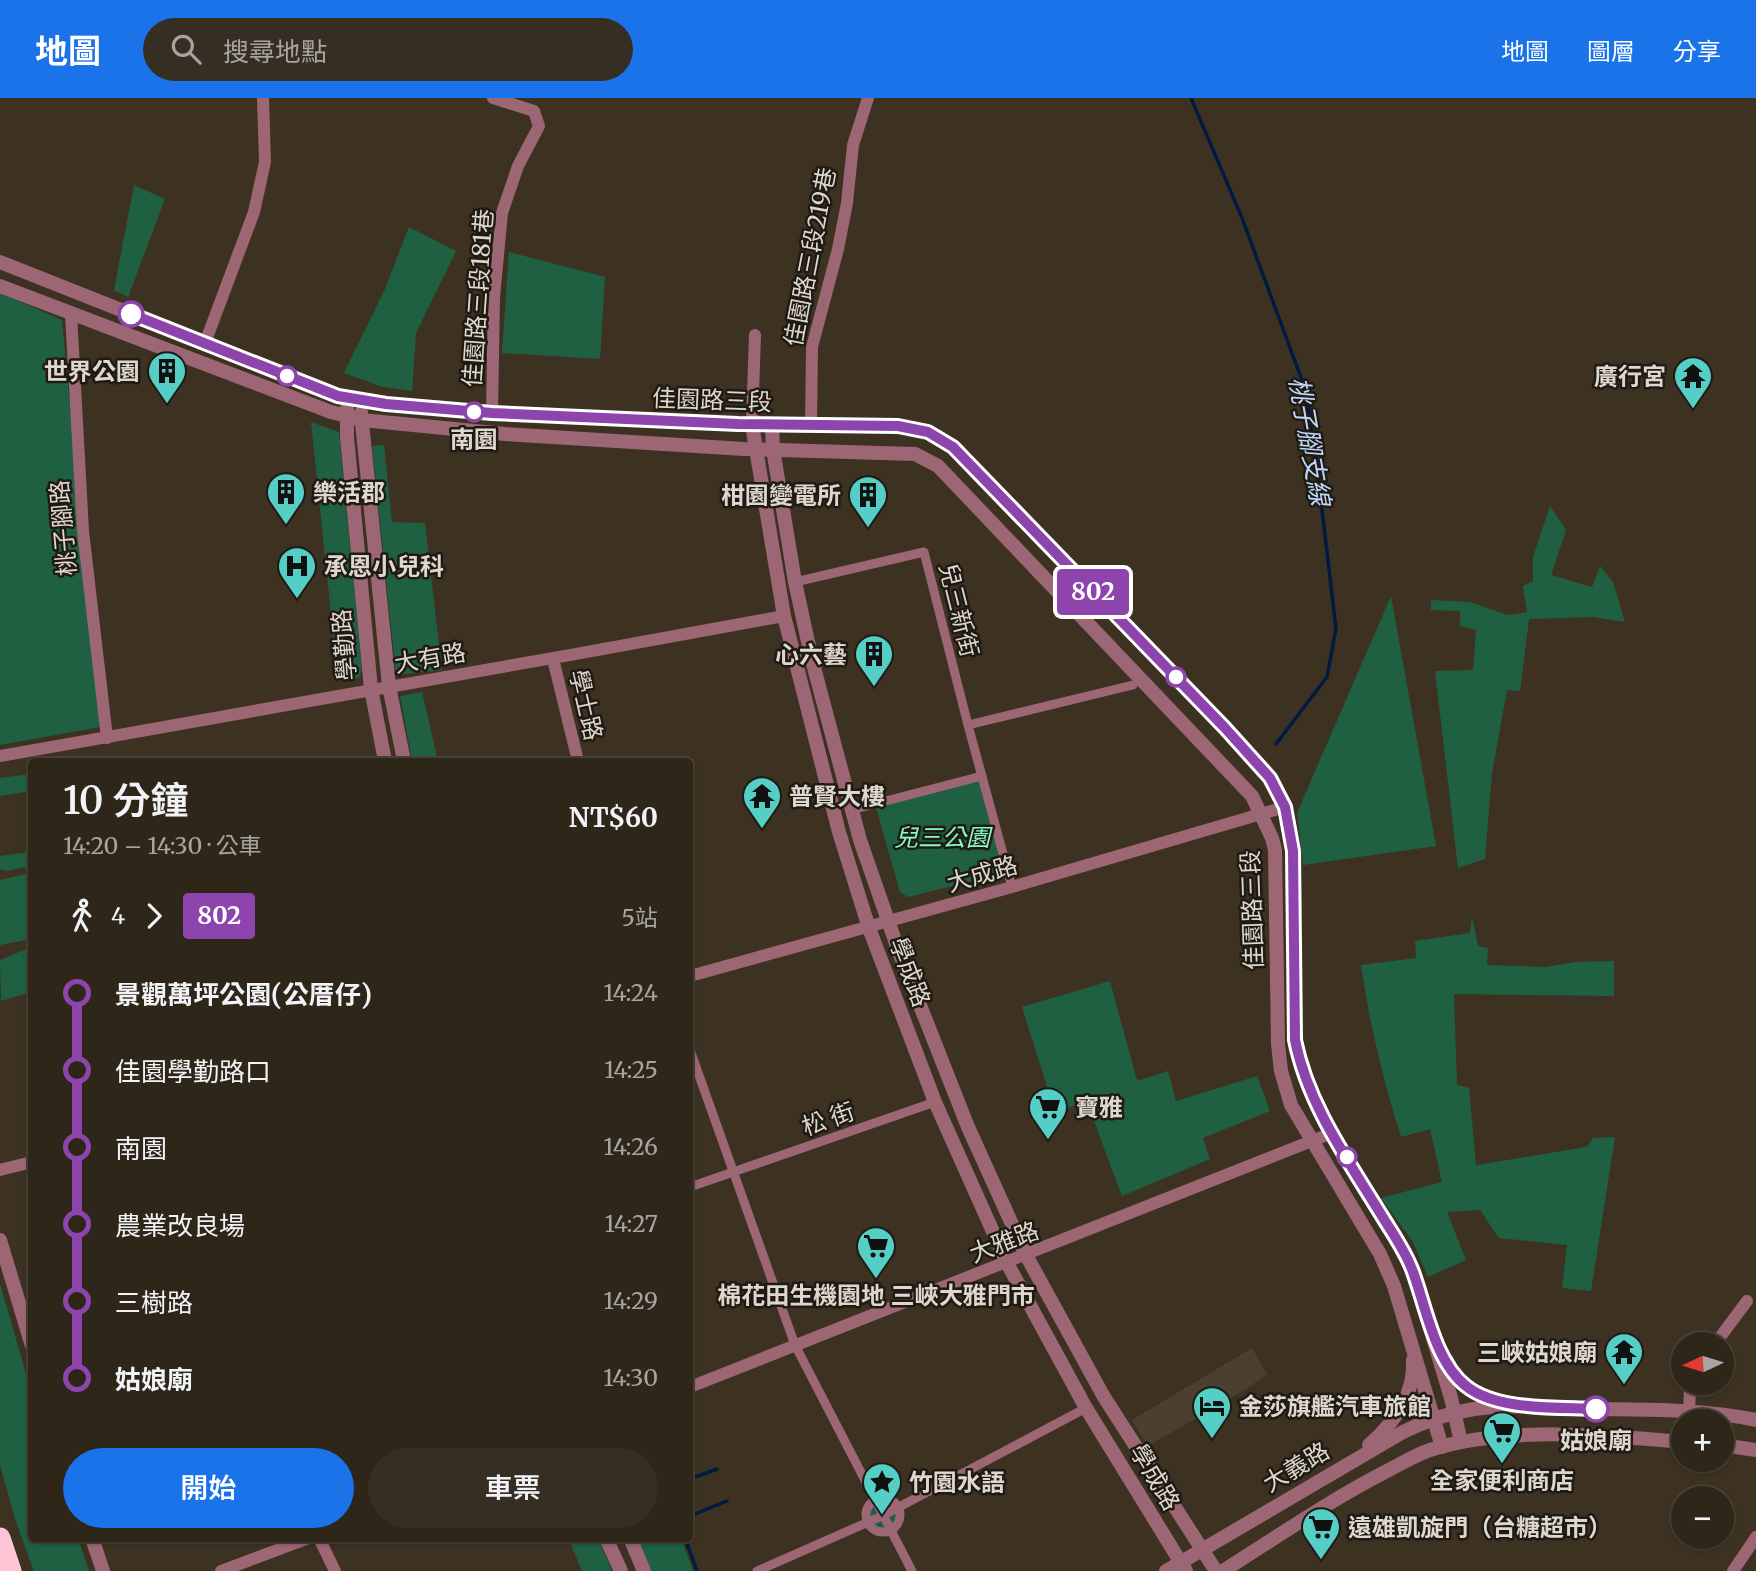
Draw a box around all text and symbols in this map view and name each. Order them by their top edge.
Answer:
search box [143,18,633,81]
icon: search [167,30,205,68]
text: 地圖 [35,31,101,72]
text: 搜尋地點 [223,35,327,68]
text: 地圖 [1501,36,1549,67]
text: 圖層 [1587,36,1635,67]
text: 分享 [1673,36,1721,67]
street label: 佳園路三段219巷 [777,165,843,349]
street label: 佳園路三段181巷 [456,208,500,388]
unlabelled marker [118,301,144,327]
building icon: 世界公園 [146,350,188,405]
temple icon: 廣行宮 [1672,355,1714,410]
place label: 世界公園 [44,356,140,387]
place label: 廣行宮 [1594,361,1666,392]
unlabelled marker [277,366,297,386]
water label: 桃子腳支線 [1282,374,1338,511]
street label: 佳園路三段 [651,382,773,418]
marker: 南園 [464,402,484,422]
place label: 南園 [450,424,498,455]
building icon: 樂活郡 [265,471,307,526]
building icon: 柑園變電所 [847,474,889,529]
place label: 樂活郡 [313,477,385,508]
street label: 桃子腳路 [43,479,83,577]
place label: 柑園變電所 [721,480,841,511]
hospital icon: 承恩小兒科 [276,545,318,600]
place label: 承恩小兒科 [324,551,444,582]
street label: 兒三新街 [932,560,986,660]
line badge: 802 [1053,569,1133,615]
text: 802 [1071,576,1115,607]
street label: 學勤路 [325,608,363,682]
building icon: 心六藝 [853,633,895,688]
street label: 大有路 [392,636,468,680]
place label: 心六藝 [775,639,847,670]
street label: 學士路 [563,666,609,744]
unlabelled marker [1166,667,1186,687]
temple icon: 普賢大樓 [741,775,783,830]
text: 10 分鐘 [63,777,188,824]
place label: 普賢大樓 [789,781,885,812]
text: NT$60 [569,801,658,834]
park label: 兒三公園 [894,822,993,853]
text: 14:20 – 14:30 · 公車 [63,831,262,860]
street label: 大成路 [943,849,1021,899]
street label: 佳園路三段 [1234,849,1270,971]
icon: walk [63,897,101,935]
icon: forward [135,897,173,935]
text: 802 [197,900,241,931]
text: 4 [111,901,125,930]
text: 5站 [622,903,658,932]
street label: 學成路 [883,933,937,1011]
text: 景觀萬坪公園(公厝仔) [115,978,372,1011]
text: 14:24 [603,978,658,1007]
text: 佳園學勤路口 [115,1055,271,1088]
text: 14:25 [604,1055,658,1084]
supermarket icon: 寶雅 [1027,1086,1069,1141]
place label: 寶雅 [1075,1092,1123,1123]
street label: 松 街 [798,1096,858,1142]
text: 南園 [115,1132,167,1165]
text: 14:26 [604,1132,658,1161]
unlabelled marker [1337,1147,1357,1167]
text: 農業改良場 [115,1209,245,1242]
text: 14:27 [605,1209,658,1238]
street label: 大雅路 [965,1215,1043,1269]
supermarket icon: 棉花田生機園地 三峽大雅門市 [855,1225,897,1280]
place label: 棉花田生機園地 三峽大雅門市 [717,1280,1035,1311]
text: 三樹路 [115,1286,193,1319]
text: 14:29 [604,1286,658,1315]
temple icon: 三峽姑娘廟 [1603,1331,1645,1386]
north arrow [1671,1332,1734,1395]
map controls [1671,1332,1734,1549]
place label: 三峽姑娘廟 [1477,1337,1597,1368]
text: 姑娘廟 [115,1363,193,1396]
text: 14:30 [603,1363,658,1392]
hotel icon: 金莎旗艦汽車旅館 [1191,1385,1233,1440]
place label: 金莎旗艦汽車旅館 [1239,1391,1431,1422]
marker: 姑娘廟 [1583,1396,1609,1422]
button: + [1671,1409,1734,1472]
supermarket icon: 全家便利商店 [1481,1410,1523,1465]
place label: 姑娘廟 [1560,1425,1632,1456]
street label: 大義路 [1257,1435,1335,1499]
street label: 學成路 [1123,1438,1187,1516]
button: 開始 [63,1448,354,1528]
button: 車票 [368,1448,658,1528]
place icon: 竹園水語 [861,1461,903,1516]
place label: 全家便利商店 [1430,1465,1574,1496]
place label: 竹園水語 [909,1467,1005,1498]
button: − [1671,1486,1734,1549]
supermarket icon: 遠雄凱旋門（台糖超市） [1300,1506,1342,1561]
place label: 遠雄凱旋門（台糖超市） [1348,1512,1612,1543]

